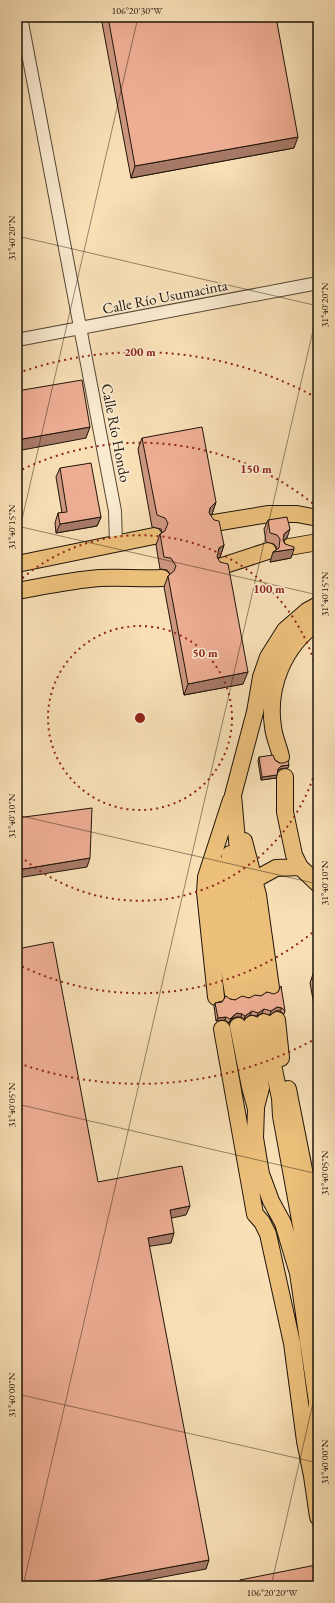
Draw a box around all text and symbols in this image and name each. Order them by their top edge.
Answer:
text: 106°20'30"W [112,4,163,17]
text: 31°40'20"N [5,215,18,260]
street label: Calle Río Usumacinta [101,275,229,318]
text: 31°40'20"N [318,282,331,327]
text: 200 m [124,344,156,360]
street label: Calle Río Hondo [98,382,135,484]
text: 150 m [240,461,272,477]
text: 31°40'15"N [5,504,18,549]
text: 31°40'15"N [318,571,331,616]
text: 100 m [253,581,285,597]
text: 50 m [192,645,218,661]
centre of rings [133,711,147,725]
text: 31°40'10"N [5,793,18,838]
text: 31°40'10"N [318,860,331,905]
text: 31°40'05"N [5,1082,18,1127]
text: 31°40'05"N [318,1150,331,1195]
text: 31°40'00"N [5,1372,18,1417]
text: 31°40'00"N [318,1439,331,1484]
text: 106°20'20"W [247,1586,298,1599]

